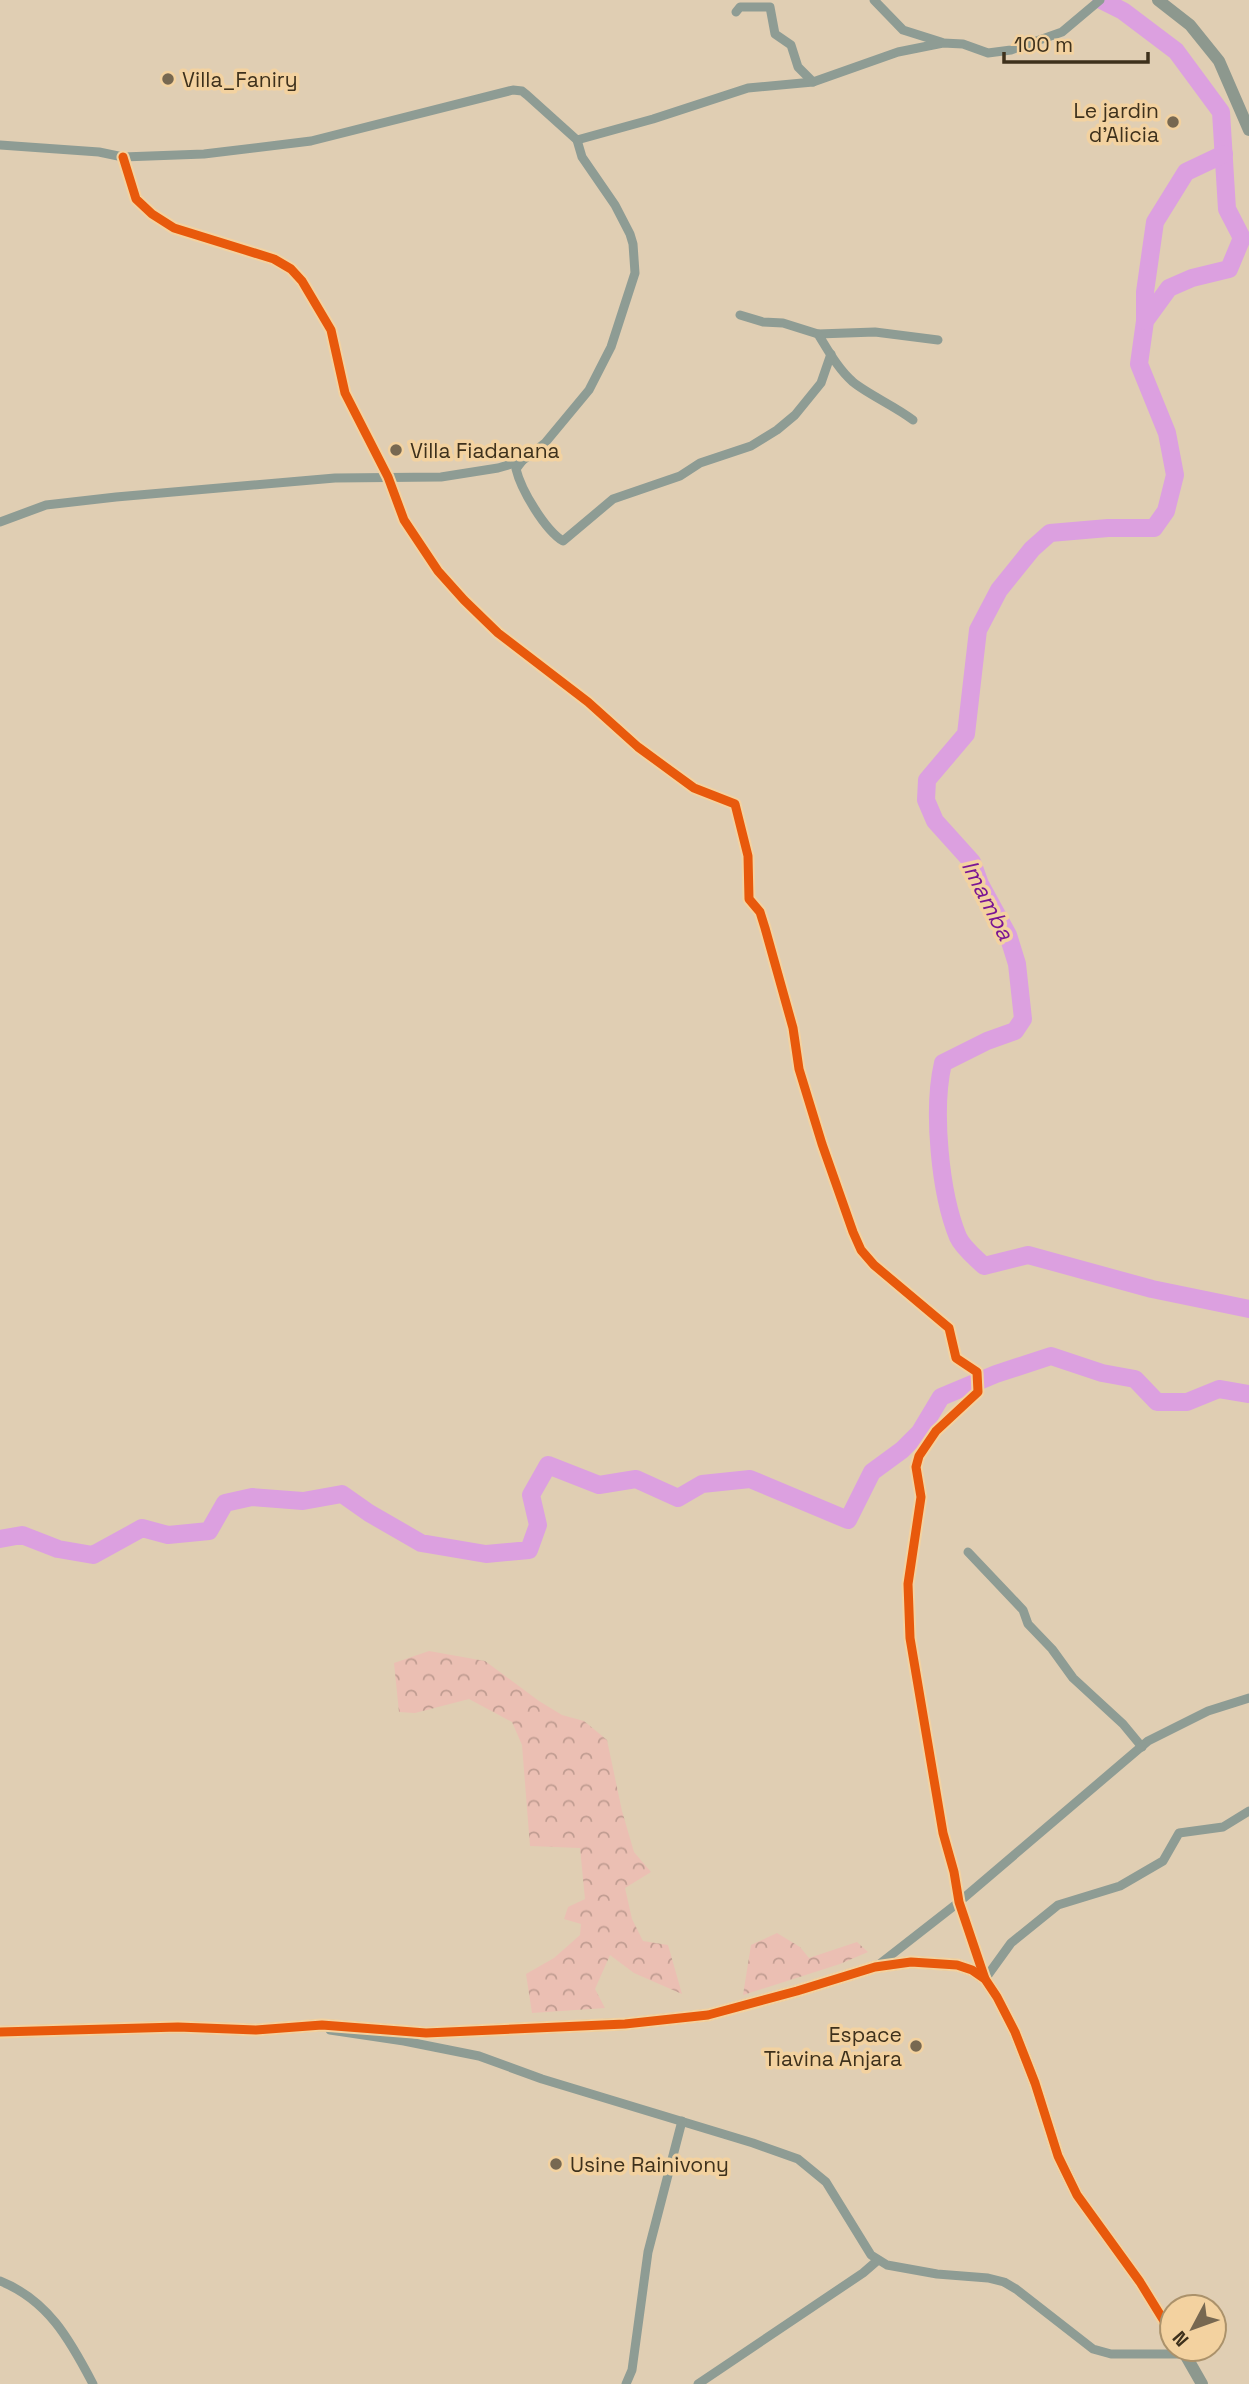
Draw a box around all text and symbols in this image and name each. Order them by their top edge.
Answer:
scale bar [1004,21,1148,65]
text: 100 m [1014,31,1073,58]
place label: Villa_Faniry [182,66,298,93]
marker: Villa_Faniry [160,71,176,87]
place label: Le jardin d'Alicia [1073,97,1159,148]
marker: Le jardin d'Alicia [1165,114,1181,130]
place label: Villa Fiadanana [410,437,560,464]
marker: Villa Fiadanana [388,442,404,458]
water label: Imamba [955,855,1021,946]
place label: Espace Tiavina Anjara [764,2021,902,2072]
marker: Espace Tiavina Anjara [908,2038,924,2054]
place label: Usine Rainivony [570,2151,729,2178]
marker: Usine Rainivony [548,2156,564,2172]
north arrow [1158,2293,1228,2363]
text: N [1167,2326,1194,2352]

